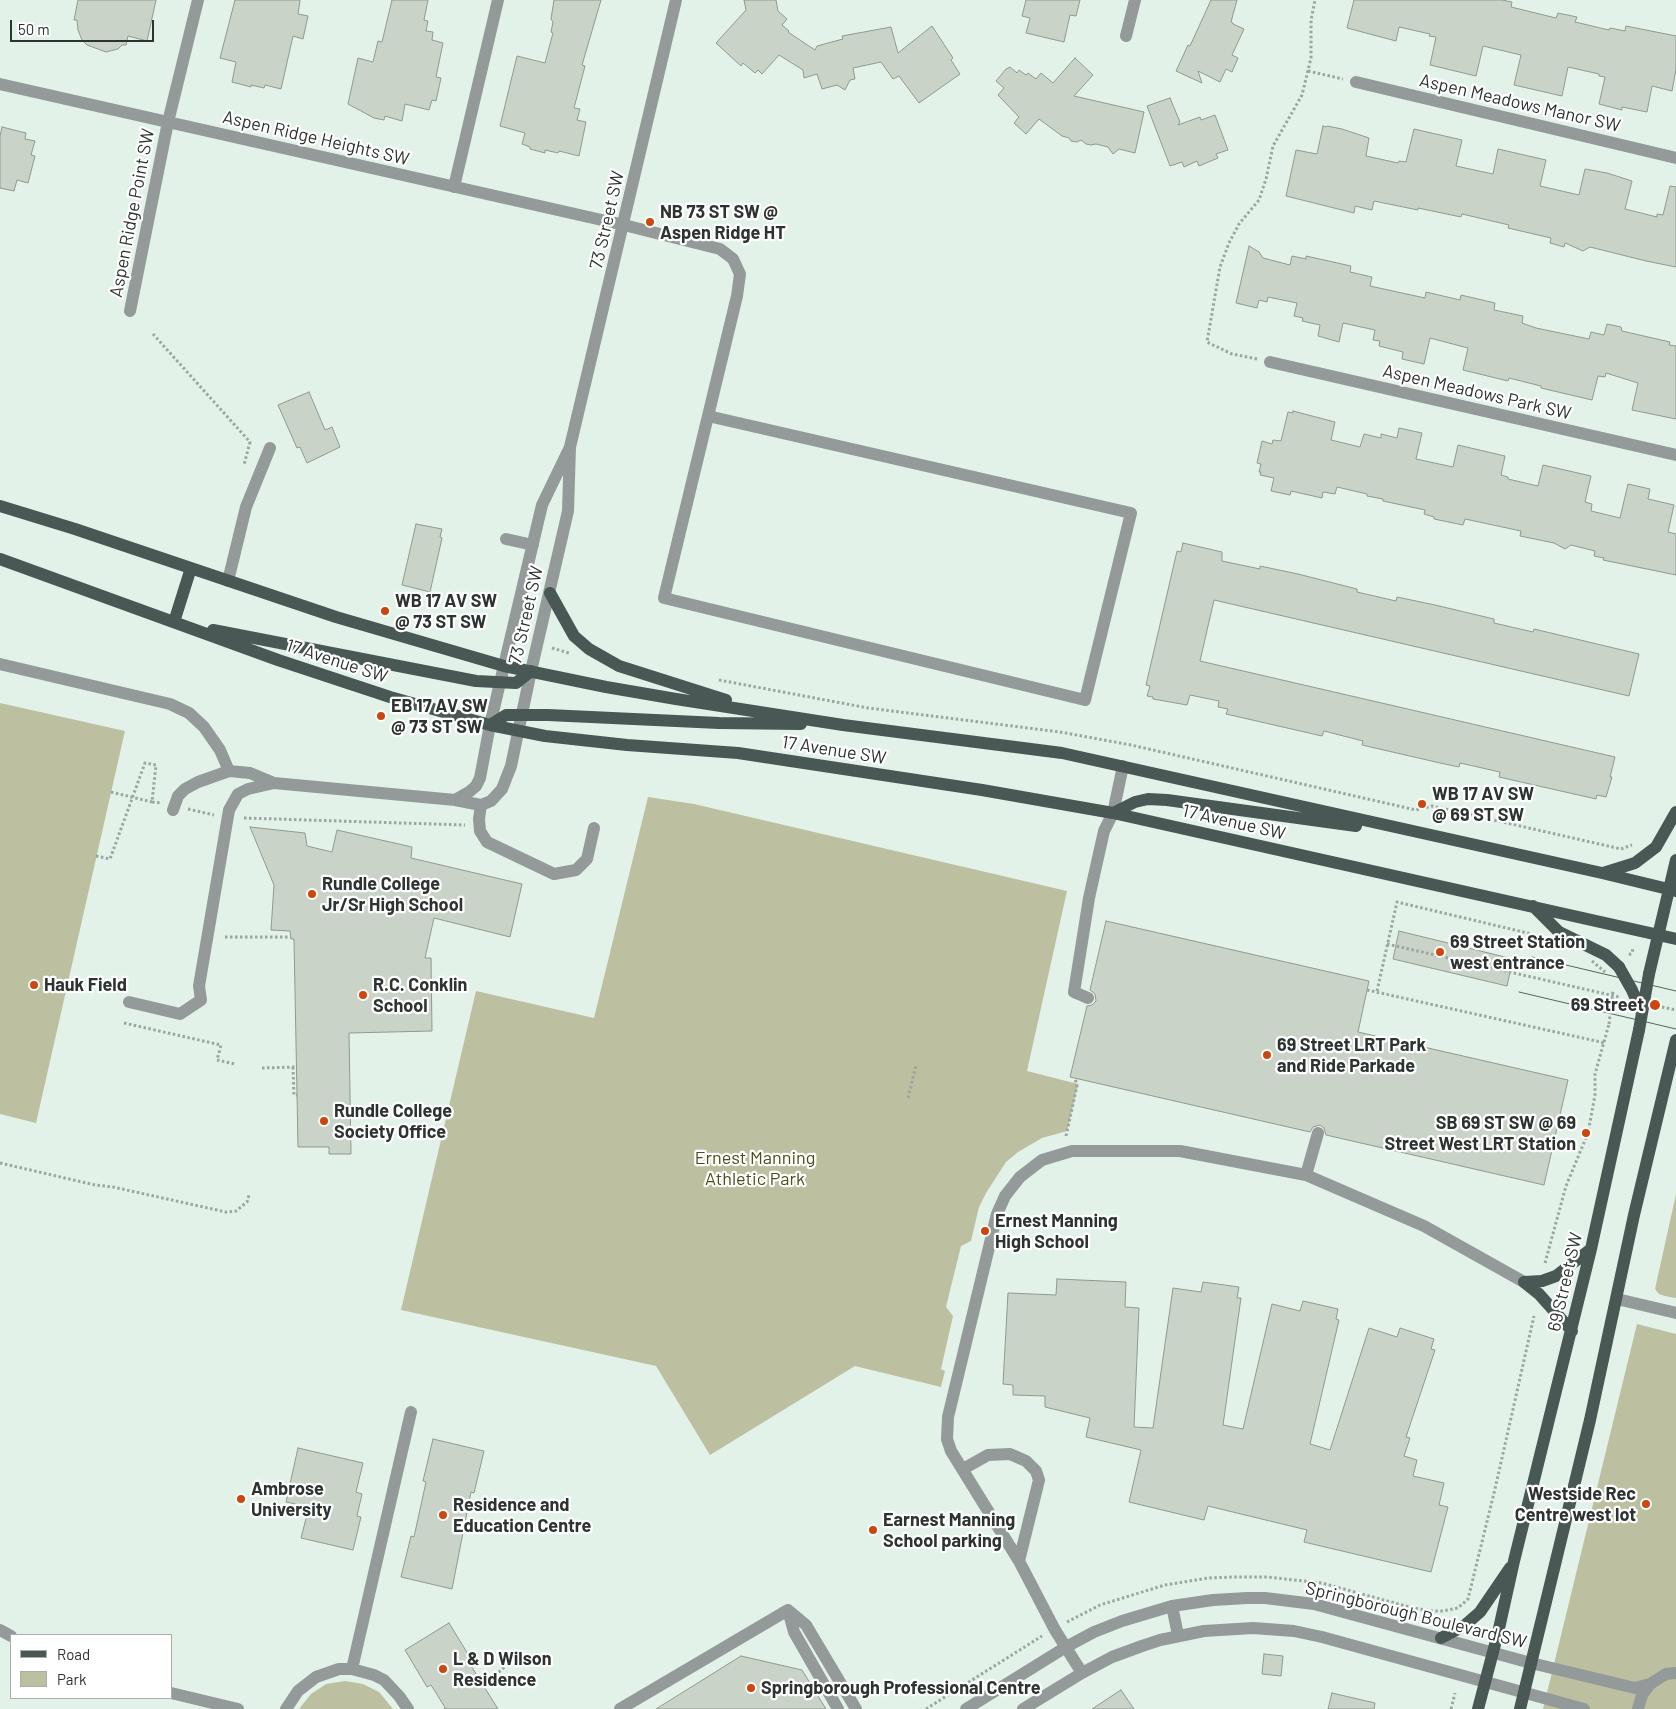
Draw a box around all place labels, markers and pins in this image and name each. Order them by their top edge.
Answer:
place label: NB 73 ST SW @ Aspen Ridge HT [660,201,786,243]
marker: NB 73 ST SW @ Aspen Ridge HT [644,216,656,228]
place label: WB 17 AV SW @ 73 ST SW [395,590,497,632]
marker: WB 17 AV SW @ 73 ST SW [379,605,391,617]
place label: EB 17 AV SW @ 73 ST SW [391,695,488,738]
marker: EB 17 AV SW @ 73 ST SW [375,710,387,722]
place label: WB 17 AV SW @ 69 ST SW [1432,783,1534,826]
marker: WB 17 AV SW @ 69 ST SW [1416,798,1428,810]
place label: Rundle College Jr/Sr High School [322,873,463,916]
marker: Rundle College Jr/Sr High School [306,888,318,900]
place label: 69 Street Station west entrance [1450,931,1585,974]
marker: 69 Street Station west entrance [1434,946,1446,958]
place label: Hauk Field [44,974,127,996]
place label: R.C. Conklin School [373,974,467,1016]
marker: Hauk Field [28,979,40,991]
marker: R.C. Conklin School [357,989,369,1001]
place label: 69 Street [1571,994,1644,1016]
marker: 69 Street [1648,998,1662,1012]
place label: 69 Street LRT Park and Ride Parkade [1277,1034,1426,1076]
marker: 69 Street LRT Park and Ride Parkade [1261,1049,1273,1061]
place label: Rundle College Society Office [334,1100,452,1142]
place label: SB 69 ST SW @ 69 Street West LRT Station [1384,1112,1576,1154]
marker: Rundle College Society Office [318,1115,330,1127]
marker: SB 69 ST SW @ 69 Street West LRT Station [1580,1127,1592,1139]
place label: Ernest Manning High School [995,1210,1118,1252]
marker: Ernest Manning High School [979,1225,991,1237]
place label: Ambrose University [251,1478,332,1520]
place label: Westside Rec Centre west lot [1515,1483,1636,1526]
marker: Ambrose University [235,1493,247,1505]
place label: Residence and Education Centre [453,1494,591,1536]
marker: Westside Rec Centre west lot [1640,1498,1652,1510]
marker: Residence and Education Centre [437,1509,449,1521]
place label: Earnest Manning School parking [883,1509,1015,1552]
marker: Earnest Manning School parking [867,1524,879,1536]
place label: L & D Wilson Residence [453,1648,552,1690]
marker: L & D Wilson Residence [437,1663,449,1675]
place label: Springborough Professional Centre [761,1677,1041,1699]
marker: Springborough Professional Centre [745,1682,757,1694]

